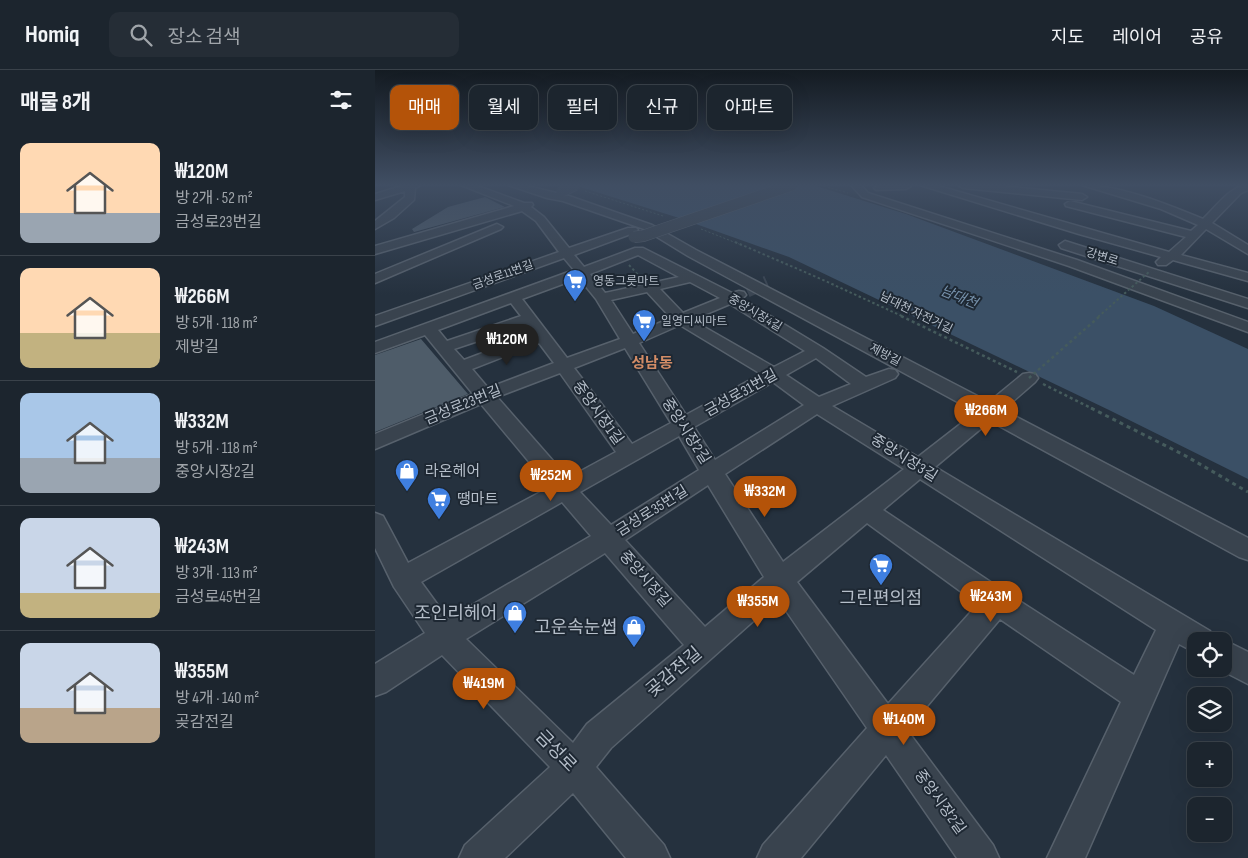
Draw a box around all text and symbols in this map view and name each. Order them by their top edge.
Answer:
search box [109,12,459,57]
text: Homiq [25,20,79,49]
icon: search [127,21,155,49]
text: 장소 검색 [167,26,240,49]
text: 지도 [1051,27,1084,48]
text: 레이어 [1112,27,1162,48]
text: 공유 [1190,27,1223,48]
chip: 매매 [390,85,459,130]
chip: 월세 [469,85,538,130]
chip: 필터 [548,85,617,130]
chip: 신규 [627,85,697,130]
chip: 아파트 [707,85,792,130]
icon: filters [327,86,355,114]
text: 매물 8개 [20,90,91,115]
text: ₩120M [175,159,228,184]
icon: home [60,163,120,223]
text: 방 2개 · 52 m² [175,189,253,208]
text: 금성로23번길 [175,213,262,232]
street label: 강변로 [1084,245,1120,269]
street label: 금성로11번길 [471,257,535,293]
supermarket icon: 영동그릇마트 [562,268,588,302]
place label: 영동그릇마트 [593,274,659,289]
water label: 남대천 [938,282,981,313]
text: ₩266M [175,284,230,309]
icon: home [60,288,120,348]
street label: 남대천 자전거길 [877,289,955,337]
street label: 중앙시장4길 [725,291,785,335]
supermarket icon: 일영디씨마트 [631,308,657,342]
text: 방 5개 · 118 m² [175,314,258,333]
place label: 일영디씨마트 [661,314,727,329]
pin: ₩120M [472,324,542,366]
text: ₩120M [487,330,527,349]
text: 제방길 [175,338,219,357]
street label: 제방길 [867,341,903,369]
district label: 성남동 [631,354,673,373]
street label: 금성로31번길 [701,365,781,421]
street label: 중앙시장1길 [568,377,628,449]
street label: 금성로23번길 [422,381,504,429]
street label: 중앙시장2길 [658,394,714,468]
pin: ₩266M [951,394,1021,437]
text: ₩266M [965,401,1007,420]
text: ₩332M [175,409,229,434]
icon: home [60,413,120,473]
street label: 중앙시장3길 [867,430,941,486]
text: 방 5개 · 118 m² [175,439,258,458]
shop icon: 라온헤어 [394,458,420,492]
pin: ₩252M [516,460,586,502]
place label: 라온헤어 [425,462,480,481]
text: 중앙시장2길 [175,463,255,482]
text: ₩252M [531,466,571,485]
pin: ₩332M [730,476,800,518]
street label: 금성로35번길 [612,481,692,541]
text: ₩332M [745,482,785,501]
supermarket icon: 땡마트 [426,486,452,520]
place label: 땡마트 [457,490,499,509]
text: ₩243M [175,534,229,559]
icon: home [60,538,120,598]
street label: 중앙시장길 [615,547,675,611]
supermarket icon: 그린편의점 [868,552,894,586]
text: 방 3개 · 113 m² [175,564,258,583]
pin: ₩243M [956,580,1026,623]
pin: ₩355M [723,586,793,628]
text: ₩243M [970,587,1012,606]
text: 금성로45번길 [175,588,262,607]
place label: 그린편의점 [840,588,922,609]
text: ₩355M [738,592,778,611]
shop icon: 조인리헤어 [502,600,528,634]
place label: 조인리헤어 [414,603,497,624]
shop icon: 고운속눈썹 [621,614,647,648]
place label: 고운속눈썹 [534,617,617,638]
map controls [1187,632,1232,842]
button: locate [1187,632,1232,677]
street label: 곶감전길 [642,643,706,701]
text: ₩355M [175,659,229,684]
icon: home [60,663,120,723]
pin: ₩419M [449,668,519,710]
text: ₩419M [464,674,504,693]
button: layers [1187,687,1232,732]
text: 방 4개 · 140 m² [175,689,259,708]
pin: ₩140M [869,704,939,746]
text: ₩140M [883,710,925,729]
text: 곶감전길 [175,713,234,732]
street label: 금성로 [531,726,581,776]
button: + [1187,742,1232,787]
street label: 중앙시장2길 [910,766,970,838]
button: − [1187,797,1232,842]

